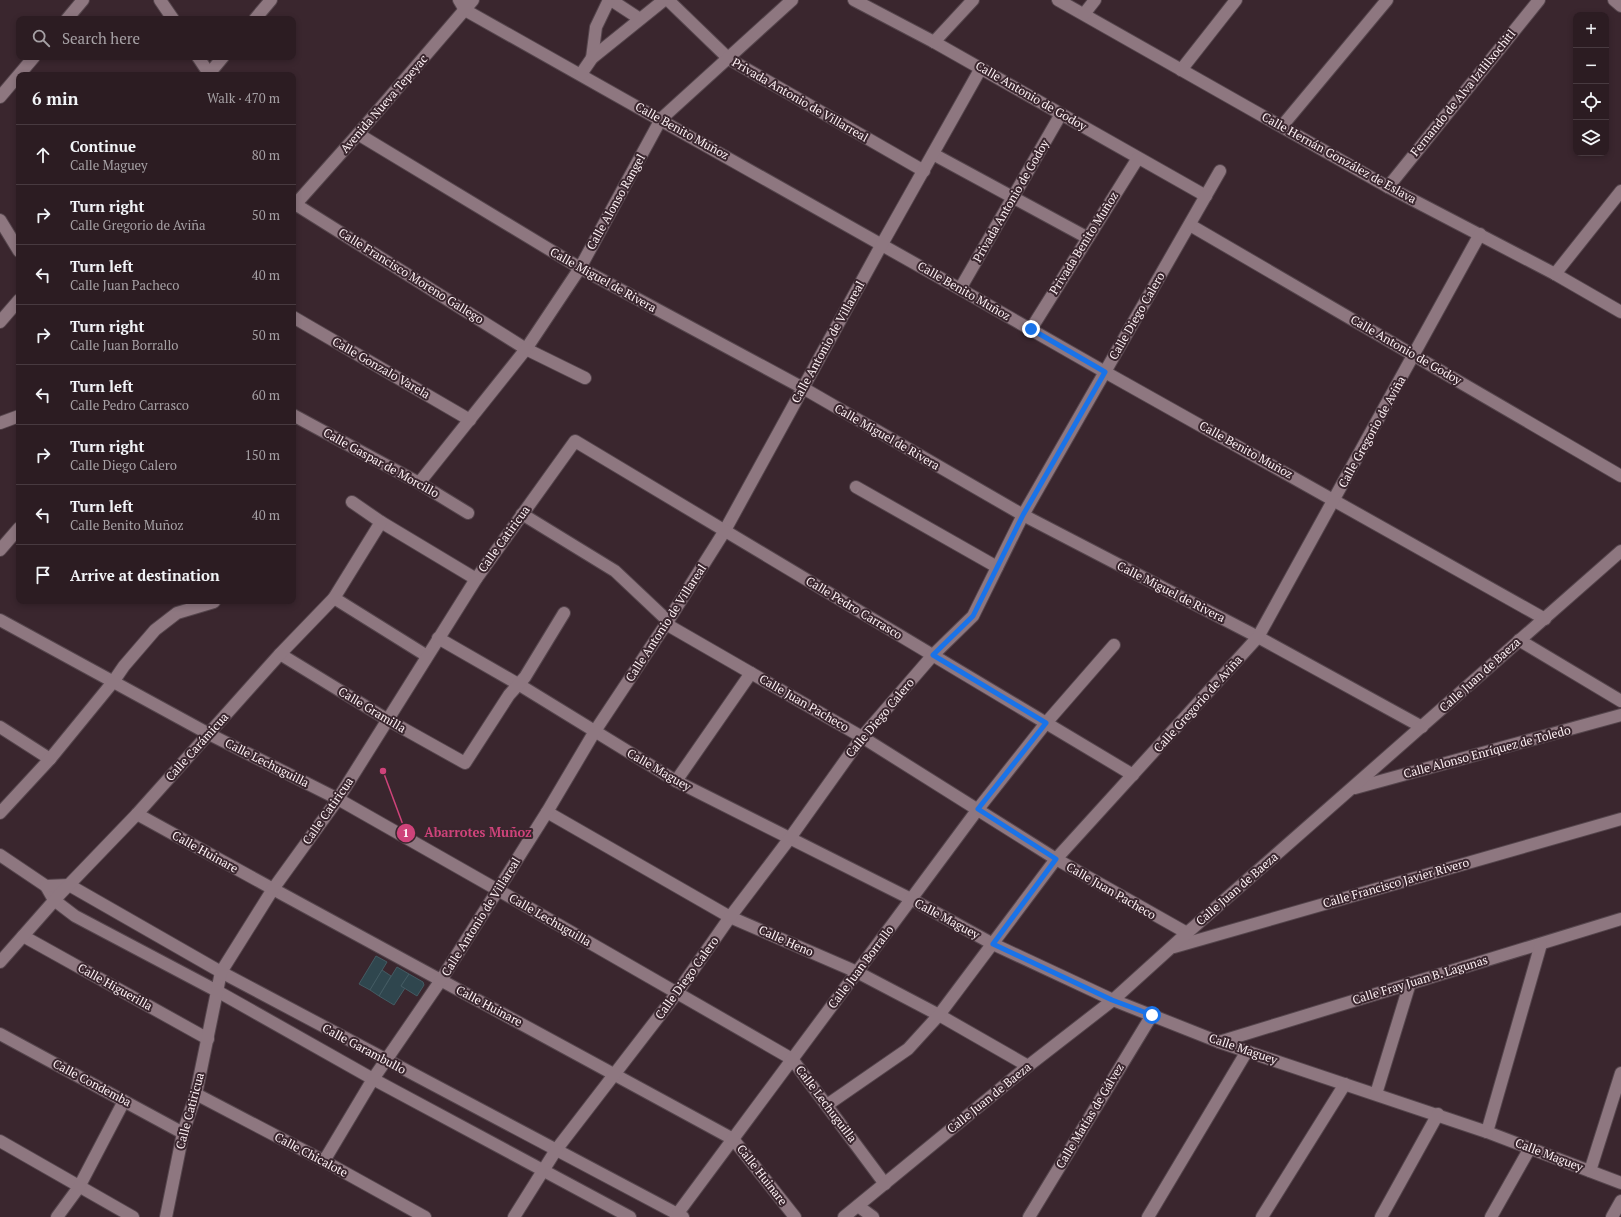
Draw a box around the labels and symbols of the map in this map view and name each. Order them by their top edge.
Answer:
street label: Fernando de Alva Iztlilxochitl [1407,26,1519,159]
street label: Avenida Nueva Tepeyac [337,51,431,156]
street label: Privada Antonio de Villarreal [729,54,871,145]
street label: Calle Antonio de Godoy [973,58,1090,134]
street label: Calle Benito Muñoz [633,99,732,163]
street label: Calle Hernán González de Eslava [1259,109,1419,206]
street label: Privada Antonio de Godoy [969,136,1052,265]
street label: Calle Alonso Rangel [583,151,648,252]
street label: Privada Benito Muñoz [1046,189,1121,297]
street label: Calle Francisco Moreno Gallego [336,225,487,327]
street label: Calle Miguel de Rivera [547,244,659,315]
street label: Calle Benito Muñoz [915,258,1014,323]
street label: Calle Diego Calero [1105,269,1168,362]
street label: Calle Antonio de Villareal [788,278,868,405]
street label: Calle Antonio de Godoy [1348,312,1465,388]
route end [1022,320,1040,338]
street label: Calle Gonzalo Varela [330,333,433,402]
street label: Calle Gregorio de Aviña [1335,373,1408,490]
street label: Calle Miguel de Rivera [832,400,943,473]
street label: Calle Benito Muñoz [1197,418,1296,482]
street label: Calle Gaspar de Morcillo [321,424,442,501]
street label: Calle Catiricua [474,503,533,575]
street label: Calle Miguel de Rivera [1115,558,1228,625]
street label: Calle Antonio de Villareal [622,561,709,684]
street label: Calle Pedro Carrasco [803,573,906,642]
street label: Calle Juan de Baeza [1436,634,1523,715]
street label: Calle Gregorio de Aviña [1150,652,1245,755]
street label: Calle Juan Pacheco [757,671,852,734]
street label: Calle Diego Calero [842,675,917,760]
street label: Calle Gramilla [336,684,409,736]
street label: Calle Carámicua [162,709,231,784]
street label: Calle Alonso Enríquez de Toledo [1402,722,1572,781]
street label: Calle Lechuguilla [223,735,312,790]
street label: Calle Maguey [625,745,695,794]
street label: Calle Catiricua [299,774,356,847]
callout: Abarrotes Muñoz [396,820,539,845]
text: Abarrotes Muñoz [424,823,532,841]
text: 1 [403,825,409,840]
street label: Calle Huinare [170,827,241,876]
street label: Calle Juan de Baeza [1193,849,1281,928]
street label: Calle Antonio de Villareal [438,854,523,979]
street label: Calle Francisco Javier Rivero [1321,854,1471,911]
street label: Calle Juan Pacheco [1064,859,1159,922]
street label: Calle Lechuguilla [507,890,594,949]
street label: Calle Maguey [912,895,983,942]
street label: Calle Heno [756,922,816,959]
street label: Calle Juan Borrallo [824,922,897,1011]
street label: Calle Diego Calero [652,933,722,1022]
street label: Calle Fray Juan B. Lagunas [1350,952,1489,1007]
street label: Calle Higuerilla [75,960,155,1013]
street label: Calle Huinare [453,982,525,1029]
route start [1143,1006,1161,1024]
street label: Calle Garambullo [320,1020,409,1077]
street label: Calle Maguey [1207,1030,1280,1068]
street label: Calle Condemba [50,1056,134,1110]
street label: Calle Juan de Baeza [944,1059,1034,1136]
street label: Calle Matías de Gálvez [1052,1060,1127,1171]
street label: Calle Lechuguilla [793,1062,860,1145]
street label: Calle Catiricua [172,1071,207,1151]
street label: Calle Chicalote [272,1129,350,1180]
street label: Calle Maguey [1513,1135,1586,1175]
street label: Calle Huinare [734,1141,791,1208]

